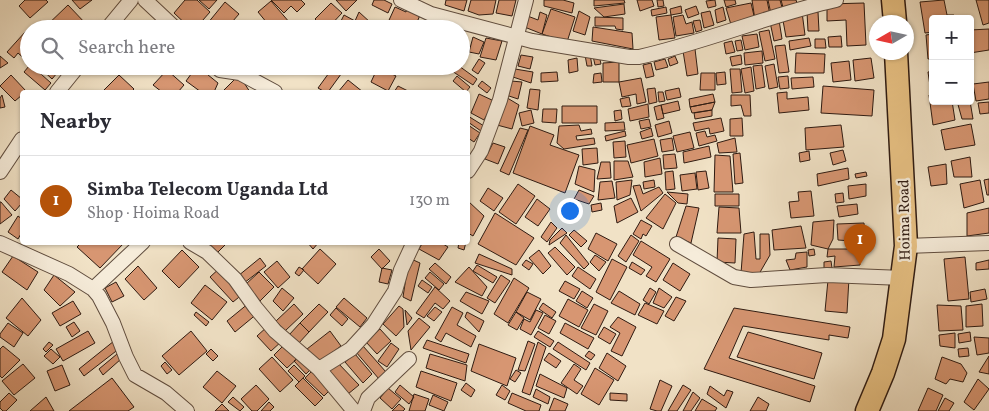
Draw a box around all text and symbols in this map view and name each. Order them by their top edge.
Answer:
north arrow [869,15,914,60]
map controls [929,15,974,105]
button: + [929,15,974,60]
search box [20,20,470,75]
icon: search [38,34,66,62]
text: Search here [78,35,175,61]
button: − [929,60,974,105]
text: Nearby [40,108,111,137]
text: Simba Telecom Uganda Ltd [87,177,328,203]
street label: Hoima Road [894,179,917,261]
text: 1 [53,190,59,212]
text: 130 m [409,190,450,212]
your location [557,198,583,224]
text: Shop · Hoima Road [87,203,219,225]
pin: 1 [844,224,876,265]

